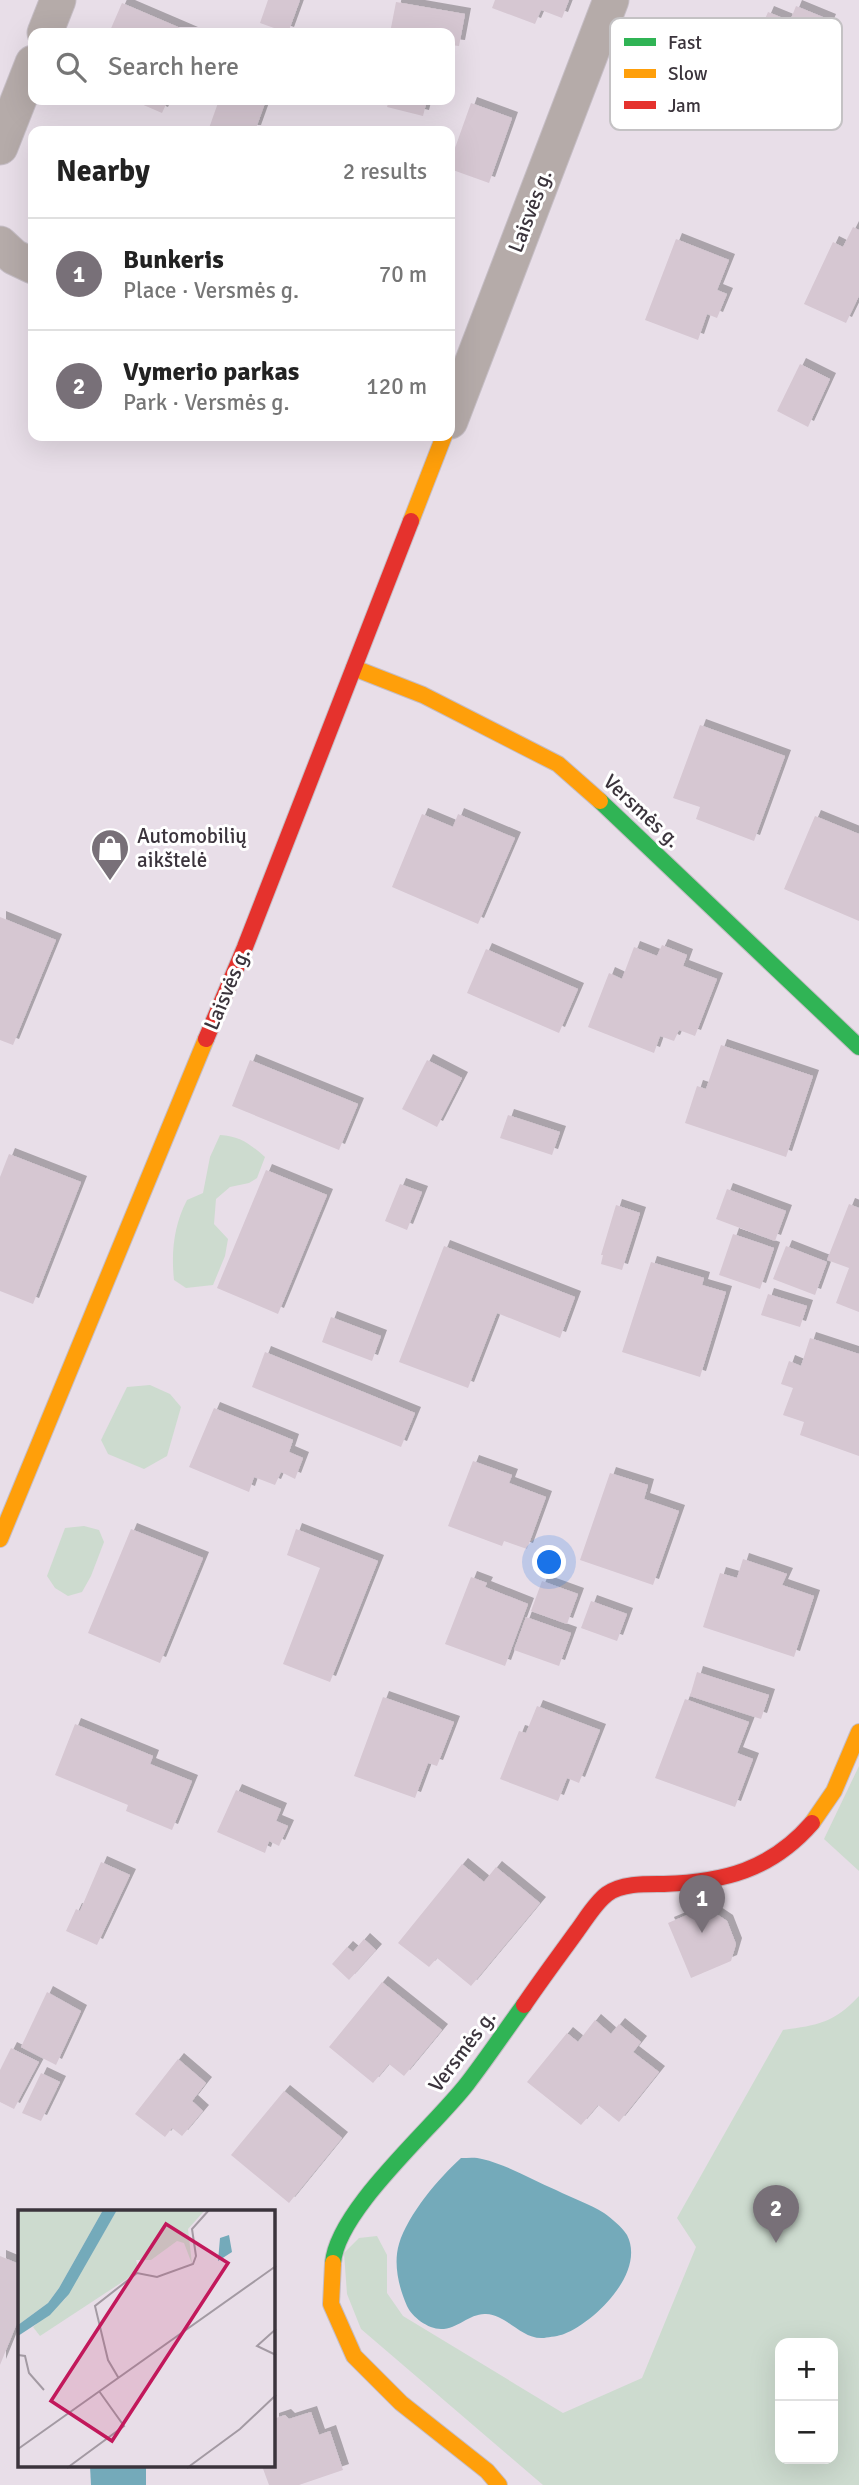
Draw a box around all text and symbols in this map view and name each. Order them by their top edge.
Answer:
legend [610,18,842,130]
search box [28,28,455,105]
text: Fast [668,31,702,55]
icon: search [52,48,90,86]
text: Search here [108,51,239,83]
text: Slow [668,62,708,86]
text: Jam [668,94,701,118]
text: Nearby [56,153,150,190]
text: 2 results [343,157,427,186]
street label: Laisvės g. [502,166,558,256]
text: Bunkeris [123,244,224,276]
text: 1 [73,260,85,289]
text: 70 m [379,260,427,289]
text: Place · Versmės g. [123,276,299,305]
text: Vymerio parkas [123,356,299,388]
text: 2 [73,372,85,401]
text: 120 m [366,372,427,401]
text: Park · Versmės g. [123,388,290,417]
street label: Versmės g. [598,769,686,853]
place label: Automobilių aikštelė [137,823,247,873]
shop icon: Automobilių aikštelė [89,827,131,882]
street label: Laisvės g. [198,944,256,1034]
your location [532,1545,566,1579]
pin: 1 [679,1875,725,1933]
street label: Versmės g. [423,2005,501,2097]
pin: 2 [753,2185,799,2243]
inset map [18,2210,275,2468]
map controls [775,2338,838,2464]
button: + [775,2338,838,2401]
button: − [775,2401,838,2464]

